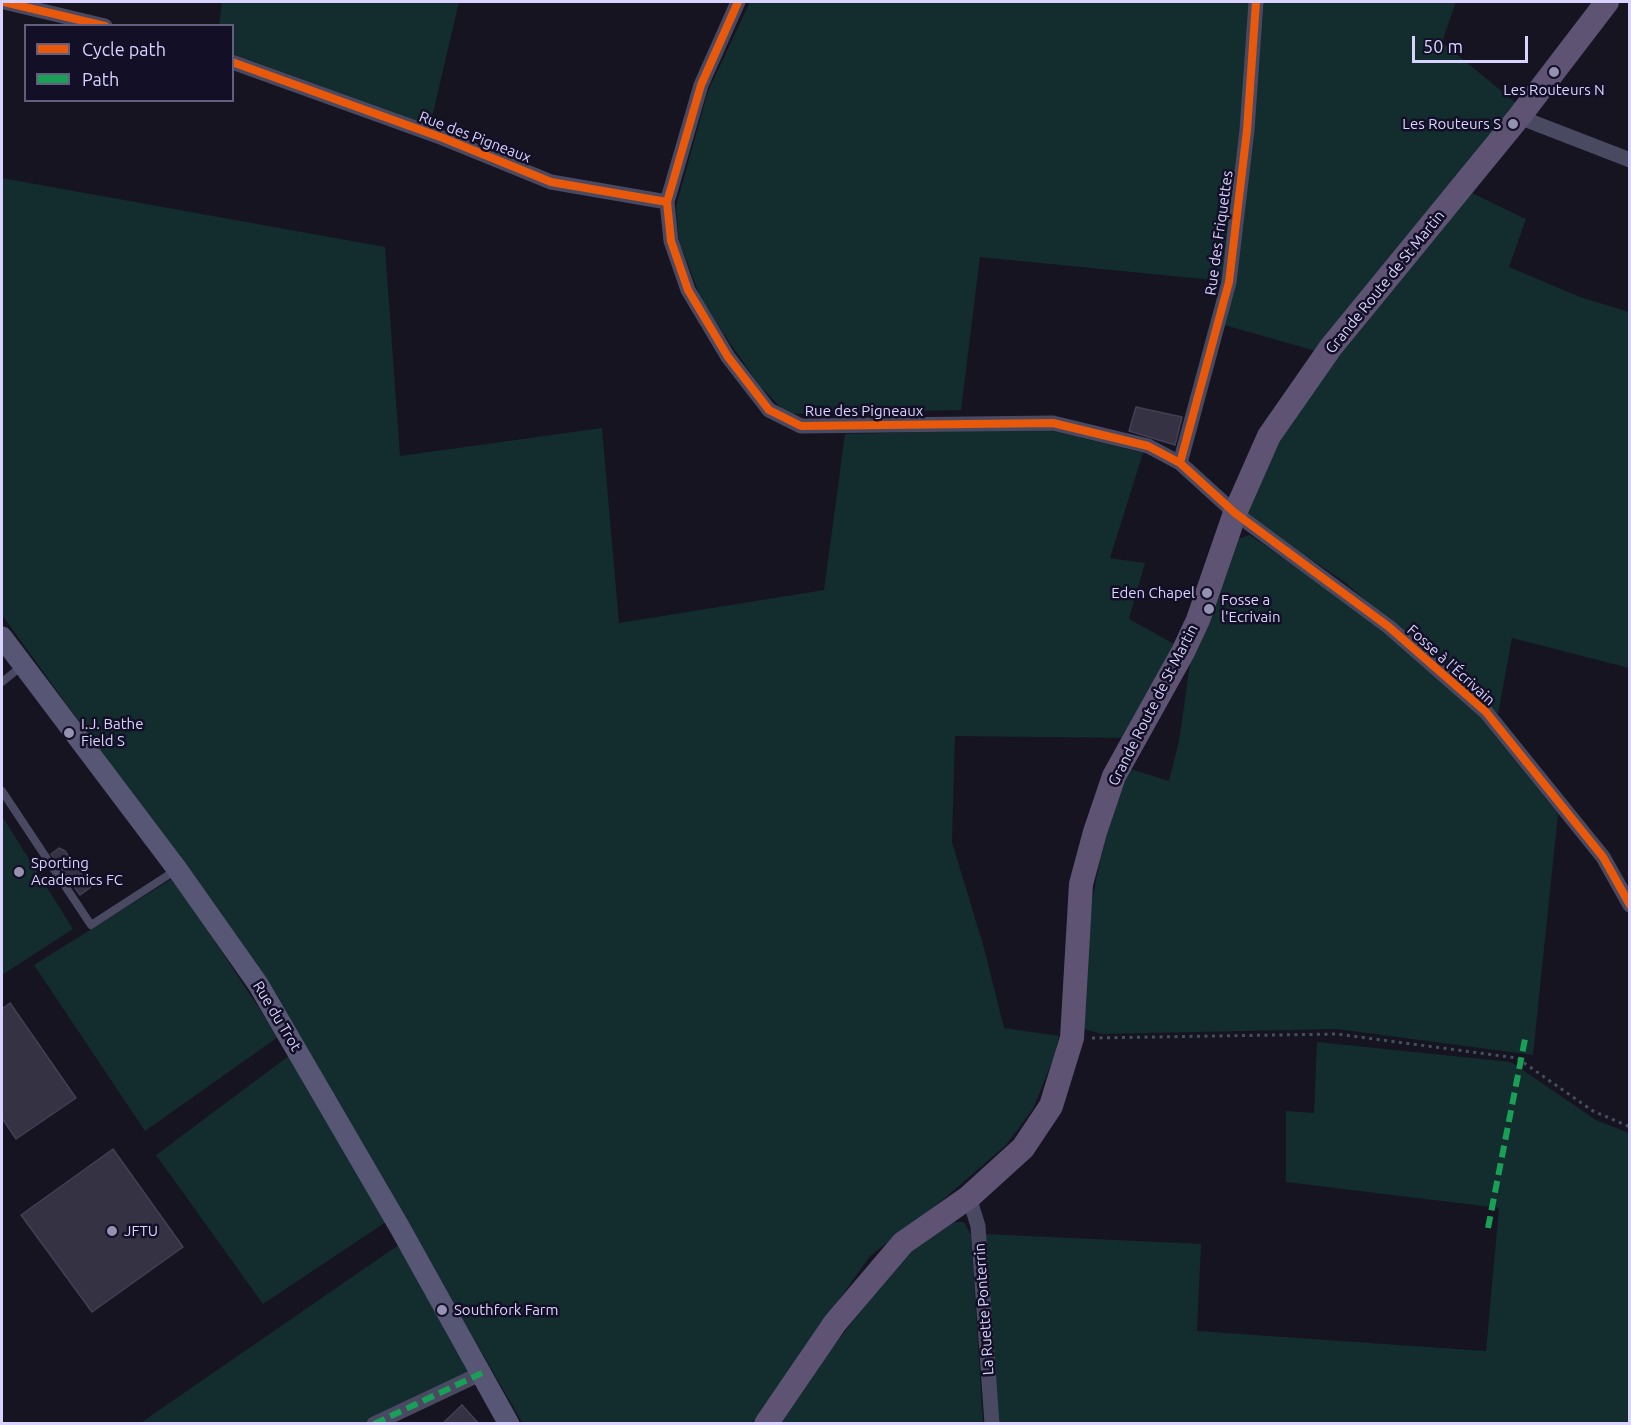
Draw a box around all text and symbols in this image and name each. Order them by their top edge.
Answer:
legend [24,24,234,102]
scale bar [1415,24,1530,62]
text: 50 m [1423,36,1463,56]
text: Cycle path [82,39,166,59]
marker: Les Routeurs N [1547,65,1561,79]
text: Path [82,69,119,89]
place label: Les Routeurs N [1503,81,1605,99]
street label: Rue des Pigneaux [416,107,534,167]
place label: Les Routeurs S [1402,115,1501,133]
marker: Les Routeurs S [1506,117,1520,131]
street label: Rue des Friquettes [1201,169,1237,297]
street label: Grande Route de St Martin [1322,207,1448,357]
street label: Rue des Pigneaux [805,402,923,420]
place label: Eden Chapel [1111,584,1195,602]
marker: Eden Chapel [1200,586,1214,600]
place label: Fosse a l'Ecrivain [1221,591,1280,626]
marker: Fosse a l'Ecrivain [1202,602,1216,616]
street label: Grande Route de St Martin [1104,621,1202,789]
street label: Fosse à l'Écrivain [1403,621,1499,709]
place label: I.J. Bathe Field S [81,715,143,750]
marker: I.J. Bathe Field S [62,726,76,740]
place label: Sporting Academics FC [31,854,123,889]
marker: Sporting Academics FC [12,865,26,879]
street label: Rue du Trot [249,978,305,1054]
place label: JFTU [124,1222,158,1240]
marker: JFTU [105,1224,119,1238]
street label: La Ruette Ponterrin [970,1242,998,1376]
place label: Southfork Farm [454,1301,558,1319]
marker: Southfork Farm [435,1303,449,1317]

